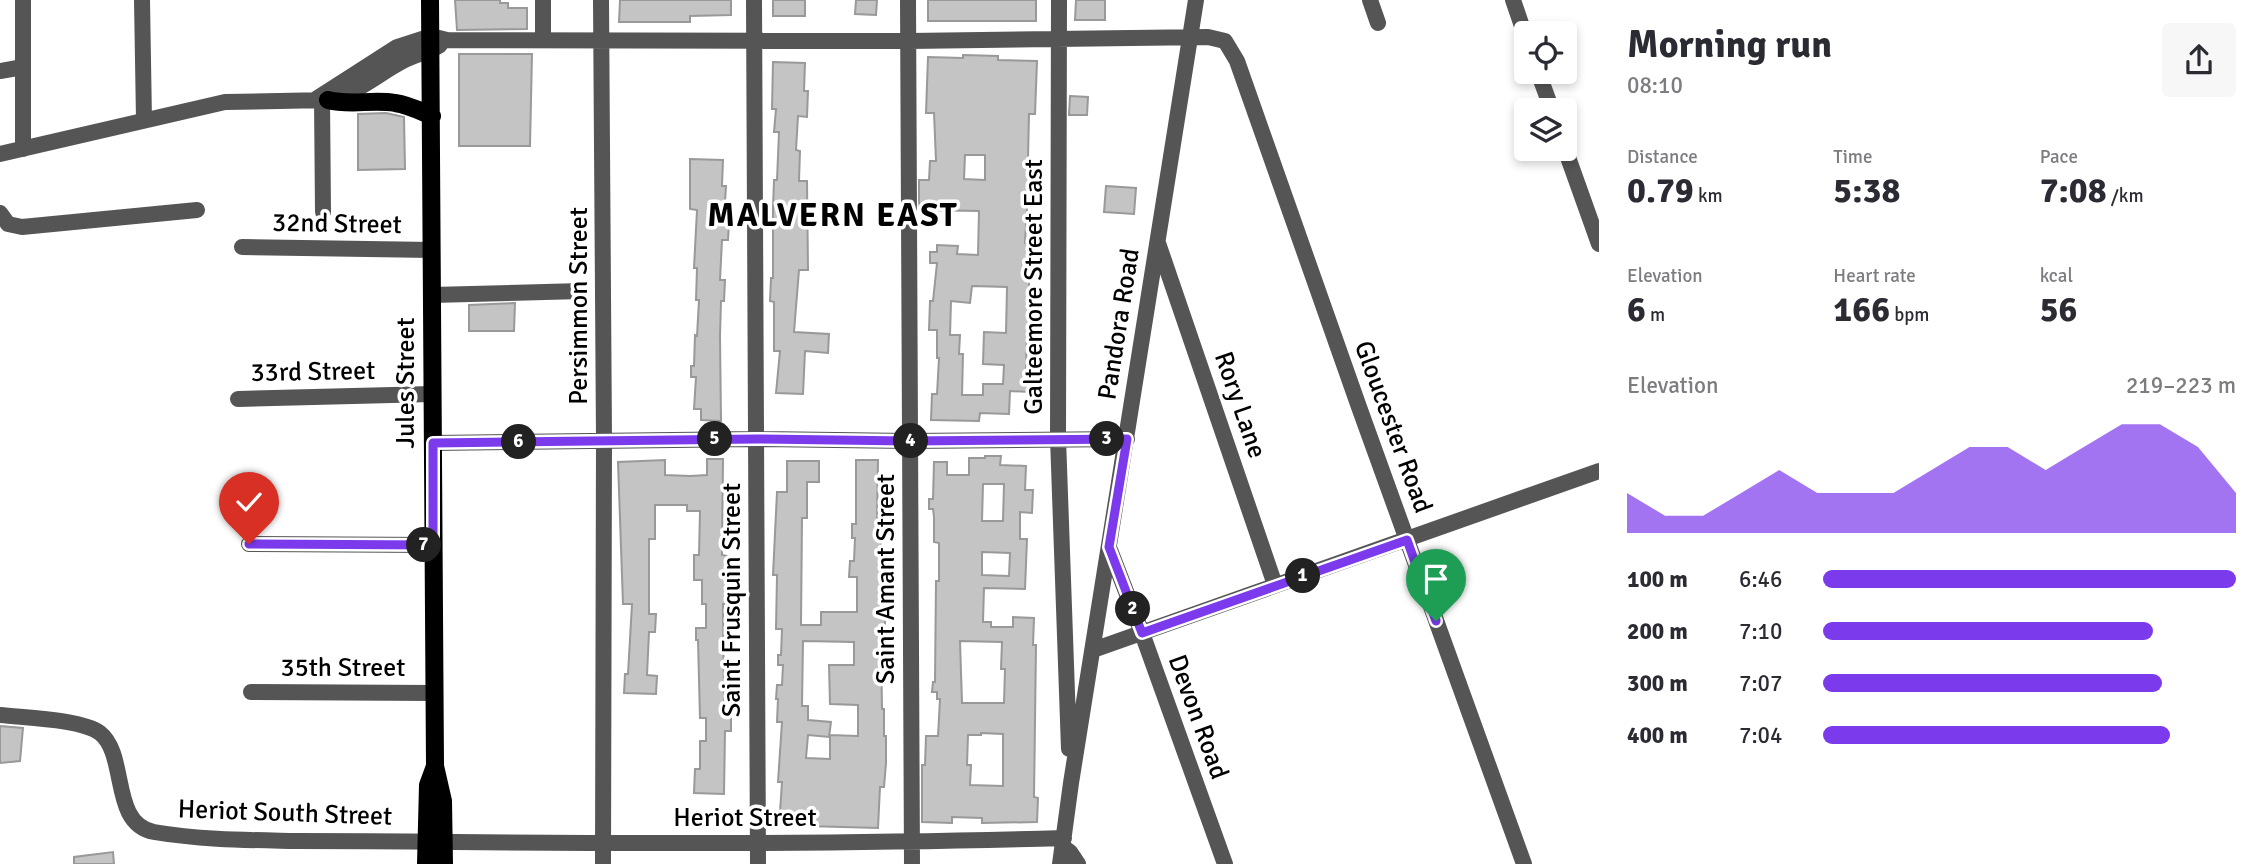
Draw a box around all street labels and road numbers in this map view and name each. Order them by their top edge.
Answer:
street label: Galteemore Street East [1018,159,1050,415]
street label: 32nd Street [272,207,402,241]
street label: Persimmon Street [563,207,595,405]
street label: Pandora Road [1091,246,1147,402]
street label: Jules Street [390,317,422,449]
street label: Gloucester Road [1347,336,1439,518]
street label: Rory Lane [1207,348,1273,462]
street label: 33rd Street [250,355,376,389]
street label: Saint Amant Street [870,474,902,684]
street label: Saint Frusquin Street [716,483,748,717]
street label: Devon Road [1161,650,1235,784]
street label: 35th Street [281,652,405,684]
street label: Heriot South Street [177,793,393,833]
street label: Heriot Street [673,802,817,834]

